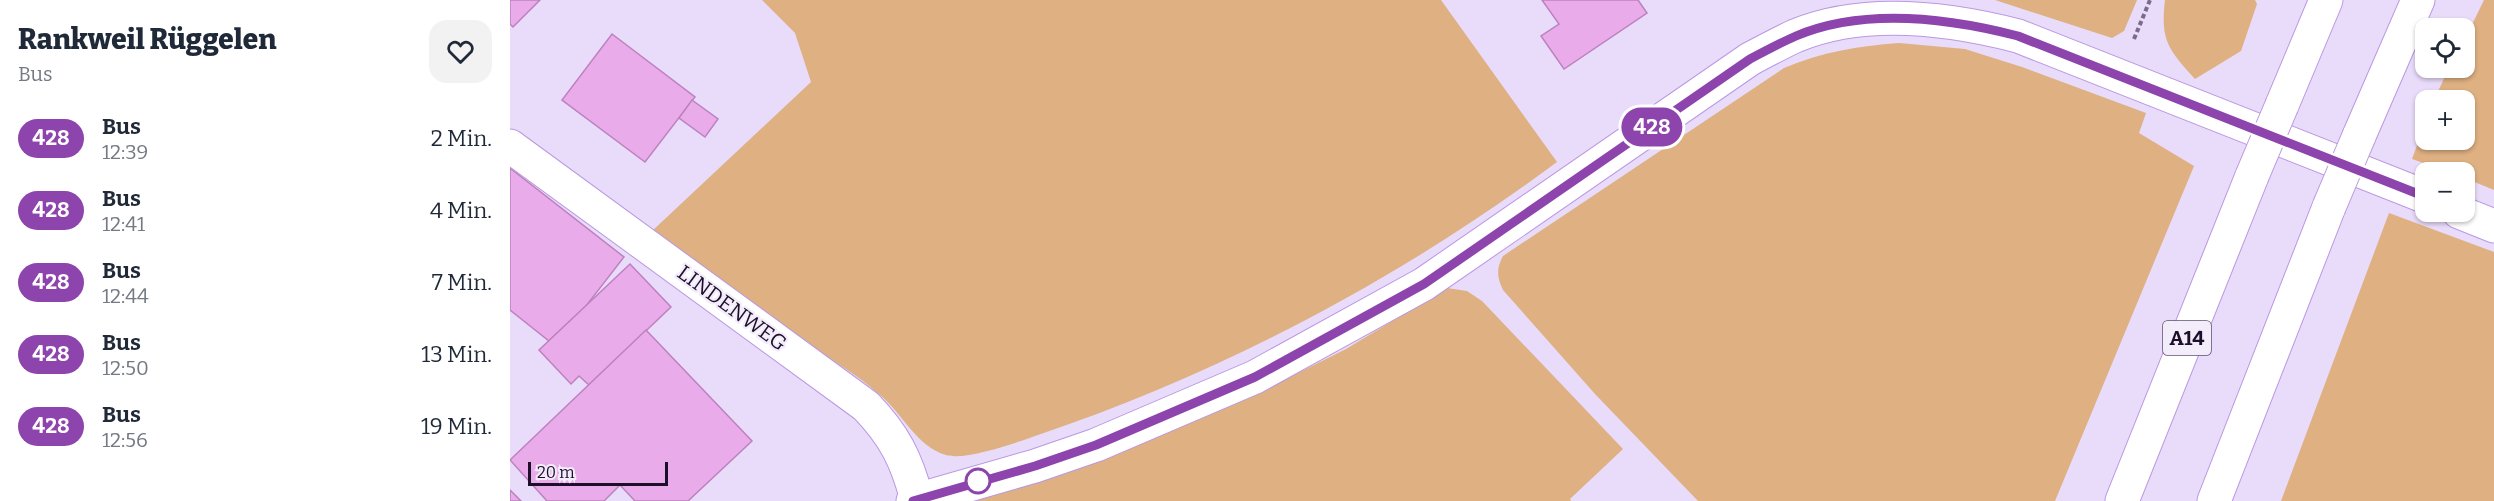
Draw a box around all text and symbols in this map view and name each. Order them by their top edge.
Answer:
map controls [2415,18,2475,222]
button: locate [2415,18,2475,78]
button: heart [429,20,492,83]
text: Rankweil Rüggelen [18,23,276,56]
text: Bus [18,62,53,86]
button: + [2415,90,2475,150]
line badge: 428 [1618,108,1686,146]
text: Bus [102,113,141,140]
text: 428 [1633,114,1671,140]
text: 428 [32,125,70,151]
text: 2 Min. [431,125,492,152]
text: 12:39 [102,140,148,164]
button: − [2415,162,2475,222]
text: Bus [102,185,141,212]
text: 428 [32,197,70,223]
text: 4 Min. [430,197,492,224]
text: 12:41 [102,212,145,236]
text: Bus [102,257,141,284]
street label: LINDENWEG [672,260,792,356]
text: 428 [32,269,70,295]
text: 7 Min. [432,269,492,296]
text: 12:44 [102,284,149,308]
road number: A14 [2163,321,2211,355]
text: Bus [102,329,141,356]
text: 428 [32,341,70,367]
text: 13 Min. [421,341,492,368]
text: 12:50 [102,356,149,380]
text: Bus [102,401,141,428]
text: 428 [32,413,70,439]
text: 19 Min. [421,413,492,440]
text: 12:56 [102,428,148,452]
scale bar [528,459,668,486]
text: 20 m [537,463,574,482]
unlabelled marker [965,468,991,494]

